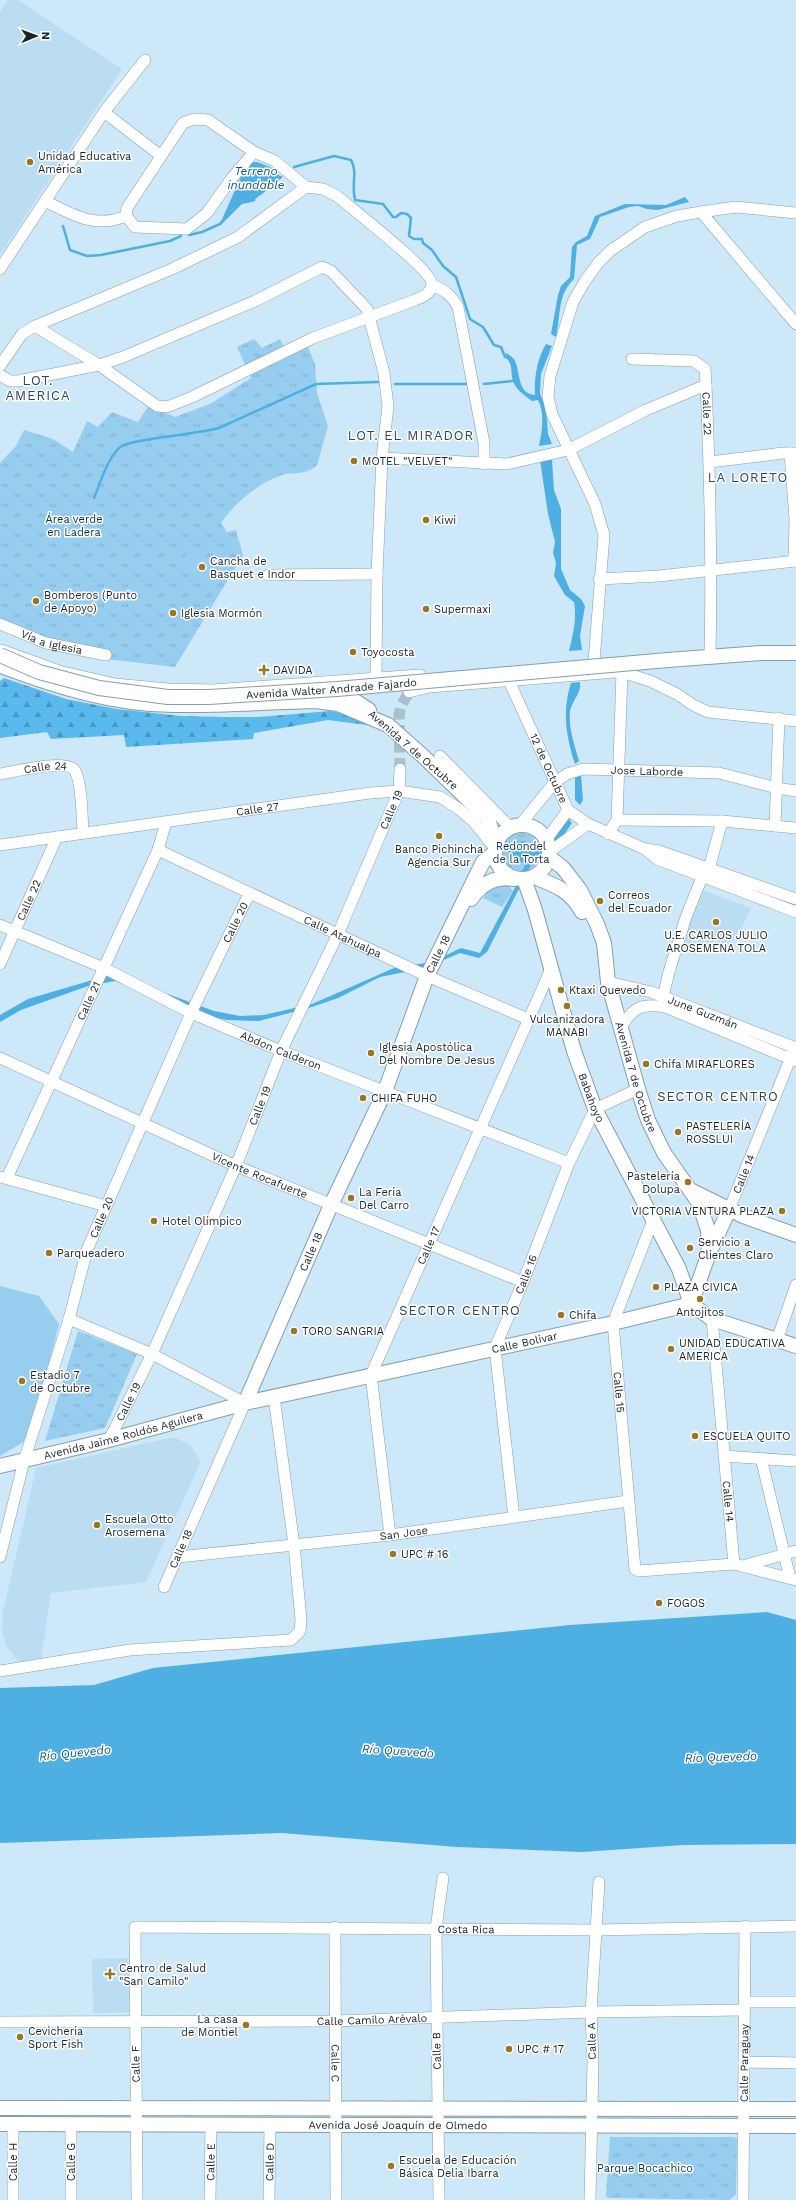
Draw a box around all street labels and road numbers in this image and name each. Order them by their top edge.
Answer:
street label: Calle 22 [700,392,714,436]
street label: Vía a Iglesia [19,627,83,657]
street label: Avenida Walter Andrade Fajardo [246,676,417,701]
street label: Avenida 7 de Octubre [365,707,461,793]
street label: 12 de Octubre [527,731,570,805]
street label: Calle 24 [23,759,68,776]
street label: Jose Laborde [610,763,683,778]
street label: Calle 19 [377,788,405,831]
street label: Calle 27 [235,799,280,818]
street label: Calle 22 [14,878,43,923]
street label: Calle 20 [220,900,251,945]
street label: Calle Atahualpa [302,913,384,960]
street label: Calle 18 [423,932,453,975]
street label: Calle 21 [74,979,103,1022]
street label: June Guzmán [666,993,740,1032]
street label: Avenida 7 de Octubre [613,1020,659,1134]
street label: Abdon Calderon [238,1028,323,1073]
street label: Babahoyo [576,1071,607,1125]
street label: Calle 19 [246,1084,273,1127]
street label: Vicente Rocafuerte [210,1149,310,1201]
street label: Calle 14 [730,1152,758,1196]
street label: Calle 20 [87,1194,116,1240]
street label: Calle 17 [414,1224,443,1267]
street label: Calle 18 [297,1230,325,1273]
street label: Calle 16 [512,1252,540,1296]
street label: Calle Bolivar [490,1329,559,1356]
street label: Calle 15 [611,1371,627,1413]
street label: Calle 19 [113,1380,143,1423]
street label: Avenida Jaime Roldós Aguilera [42,1408,204,1462]
street label: Calle 14 [720,1480,737,1523]
street label: San Jose [379,1523,429,1543]
street label: Calle 18 [167,1527,195,1571]
street label: Costa Rica [437,1922,494,1936]
street label: Calle Camilo Arévalo [317,2011,428,2028]
street label: Calle A [585,2022,599,2060]
street label: Calle Paraguay [737,2023,751,2102]
street label: Calle B [430,2032,444,2070]
street label: Calle C [329,2044,342,2083]
street label: Calle F [129,2045,143,2083]
street label: Avenida José Joaquín de Olmedo [309,2118,487,2132]
street label: Calle H [7,2143,20,2181]
street label: Calle G [65,2143,78,2181]
street label: Calle E [204,2143,217,2181]
street label: Calle D [263,2143,276,2181]

